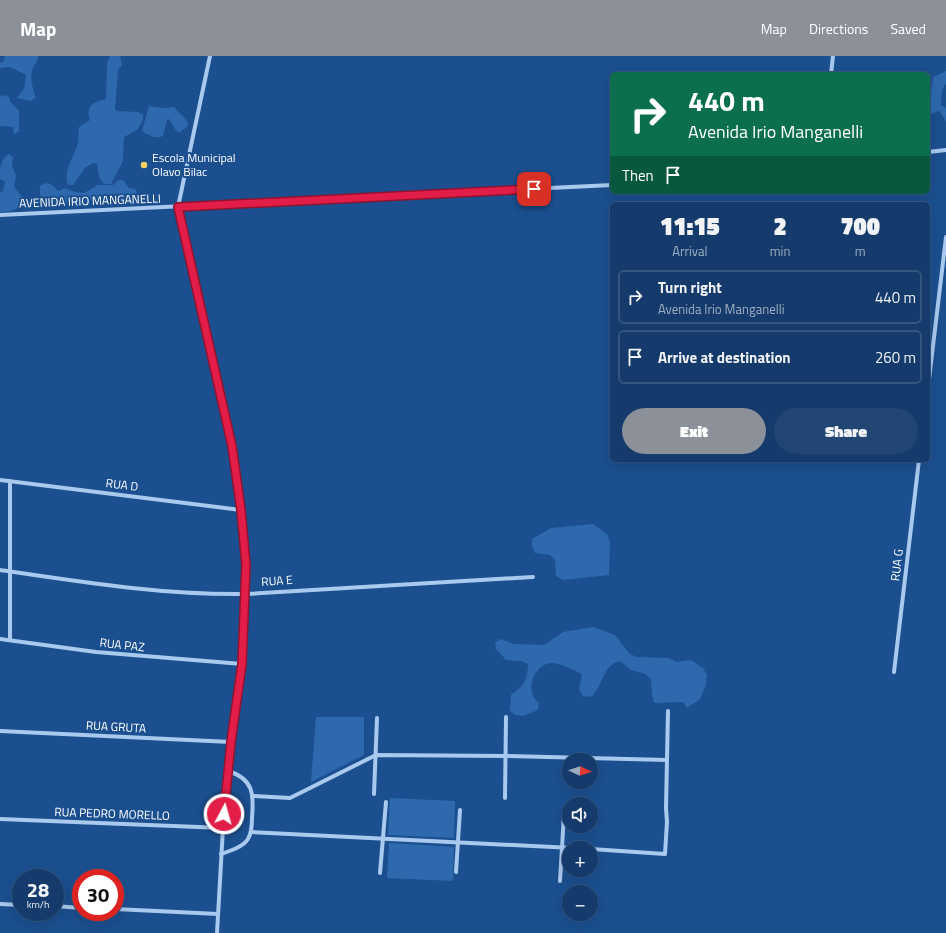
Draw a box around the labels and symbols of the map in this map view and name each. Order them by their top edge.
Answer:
place label: Escola Municipal Olavo Bilac [152,148,236,181]
marker: Escola Municipal Olavo Bilac [139,160,149,170]
pin [517,172,551,206]
street label: AVENIDA IRIO MANGANELLI [19,189,161,212]
street label: RUA D [105,473,140,496]
street label: RUA G [885,548,908,582]
street label: RUA E [261,570,294,591]
street label: RUA PAZ [99,633,146,656]
street label: RUA GRUTA [85,715,147,738]
north arrow [562,753,598,789]
position arrow [203,793,245,835]
street label: RUA PEDRO MORELLO [54,802,170,825]
speed limit sign: 30 [72,869,124,921]

